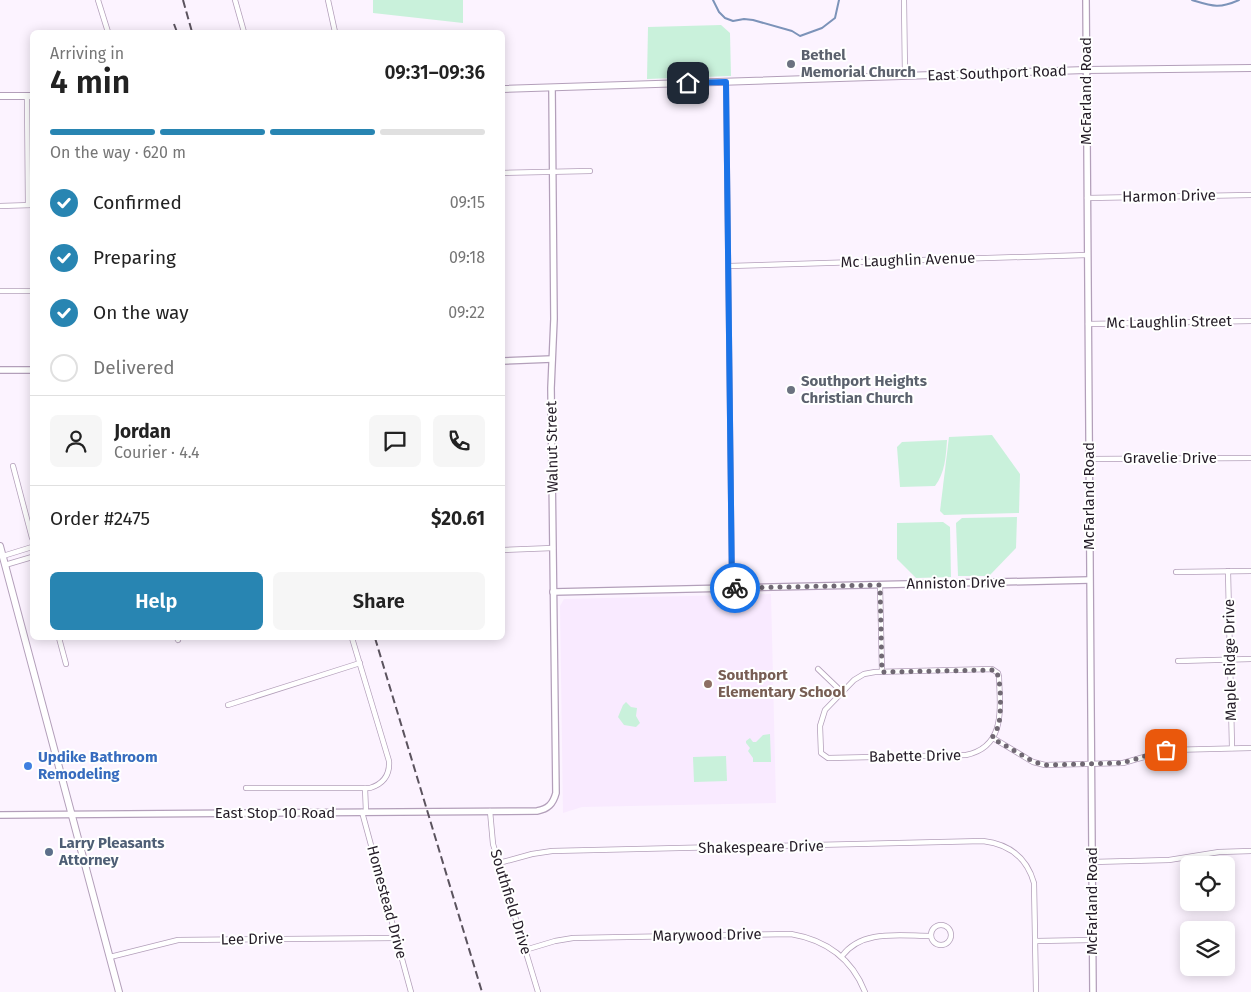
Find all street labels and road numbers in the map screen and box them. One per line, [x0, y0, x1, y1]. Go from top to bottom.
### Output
street label: McFarland Road [1077, 37, 1095, 145]
street label: East Southport Road [927, 62, 1067, 84]
street label: Harmon Drive [1122, 186, 1216, 206]
street label: Mc Laughlin Avenue [840, 249, 976, 271]
street label: Mc Laughlin Street [1106, 312, 1233, 332]
street label: Walnut Street [542, 400, 562, 493]
street label: McFarland Road [1080, 442, 1098, 550]
street label: Gravelie Drive [1123, 449, 1217, 467]
street label: Anniston Drive [906, 573, 1006, 593]
street label: Maple Ridge Drive [1220, 599, 1240, 721]
street label: Babette Drive [869, 746, 961, 766]
street label: East Stop 10 Road [215, 804, 335, 822]
street label: Shakespeare Drive [698, 837, 824, 857]
street label: Homestead Drive [363, 843, 411, 961]
street label: Southfield Drive [486, 847, 536, 957]
street label: McFarland Road [1083, 847, 1101, 955]
street label: Marywood Drive [652, 925, 762, 945]
street label: Lee Drive [221, 929, 283, 949]

